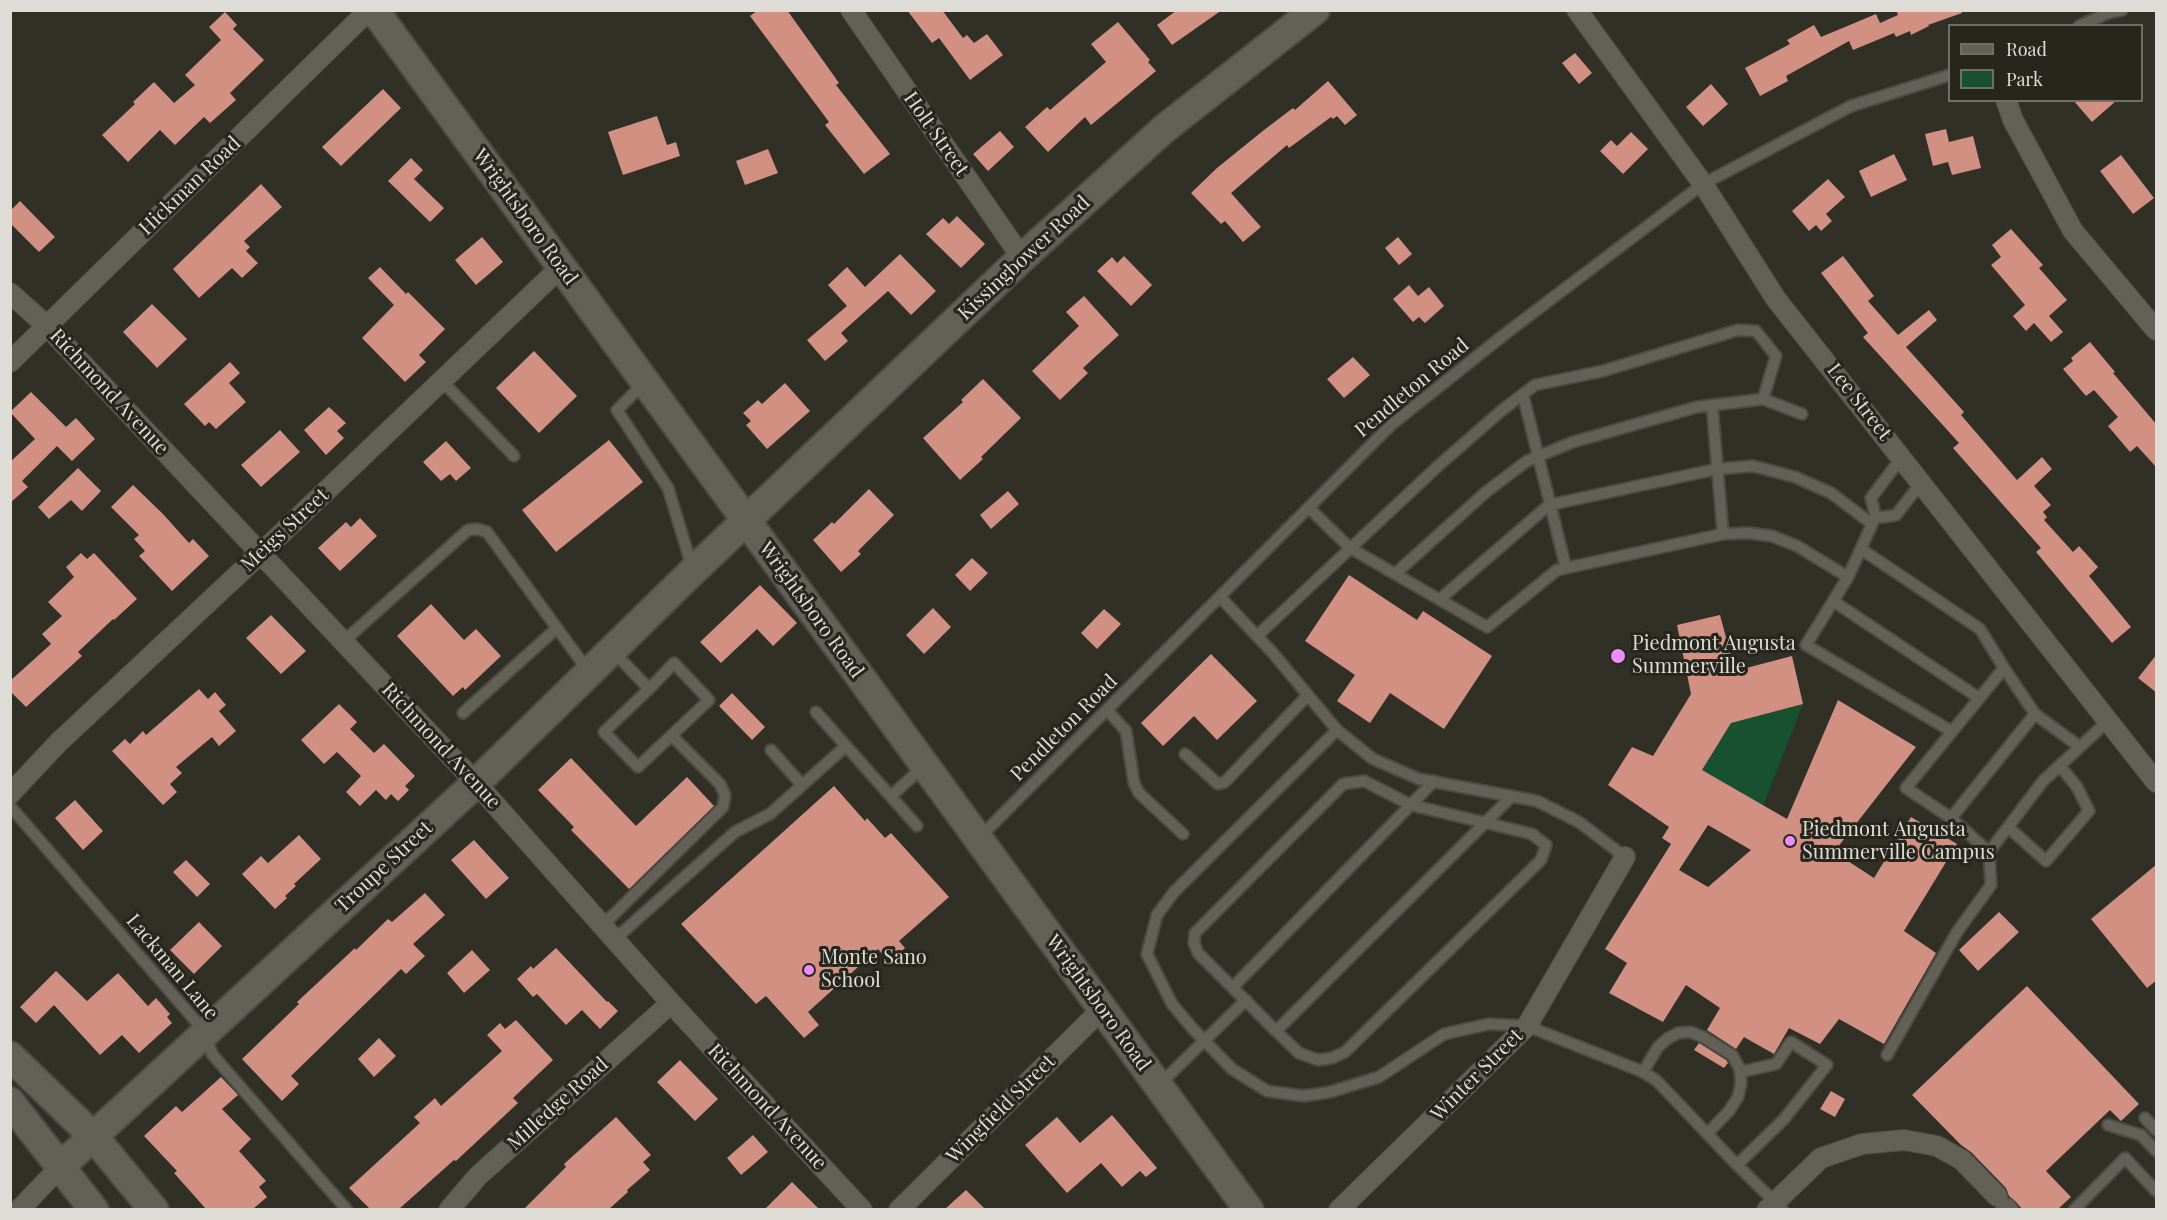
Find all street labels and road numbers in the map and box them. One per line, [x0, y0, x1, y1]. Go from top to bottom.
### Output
street label: Holt Street [898, 87, 974, 181]
street label: Hickman Road [134, 132, 246, 240]
street label: Wrightsboro Road [468, 144, 582, 290]
street label: Kissingbower Road [953, 191, 1095, 325]
street label: Richmond Avenue [44, 324, 174, 460]
street label: Pendleton Road [1350, 333, 1474, 443]
street label: Lee Street [1822, 359, 1896, 445]
street label: Meigs Street [236, 483, 334, 577]
street label: Wrightsboro Road [754, 537, 868, 683]
street label: Pendleton Road [1006, 670, 1122, 786]
street label: Richmond Avenue [376, 678, 506, 814]
street label: Troupe Street [331, 816, 437, 918]
street label: Lackman Lane [121, 909, 223, 1025]
street label: Wrightsboro Road [1041, 930, 1155, 1076]
street label: Winter Street [1426, 1024, 1528, 1126]
street label: Richmond Avenue [702, 1039, 832, 1175]
street label: Wingfield Street [942, 1050, 1060, 1168]
street label: Milledge Road [503, 1053, 613, 1155]

